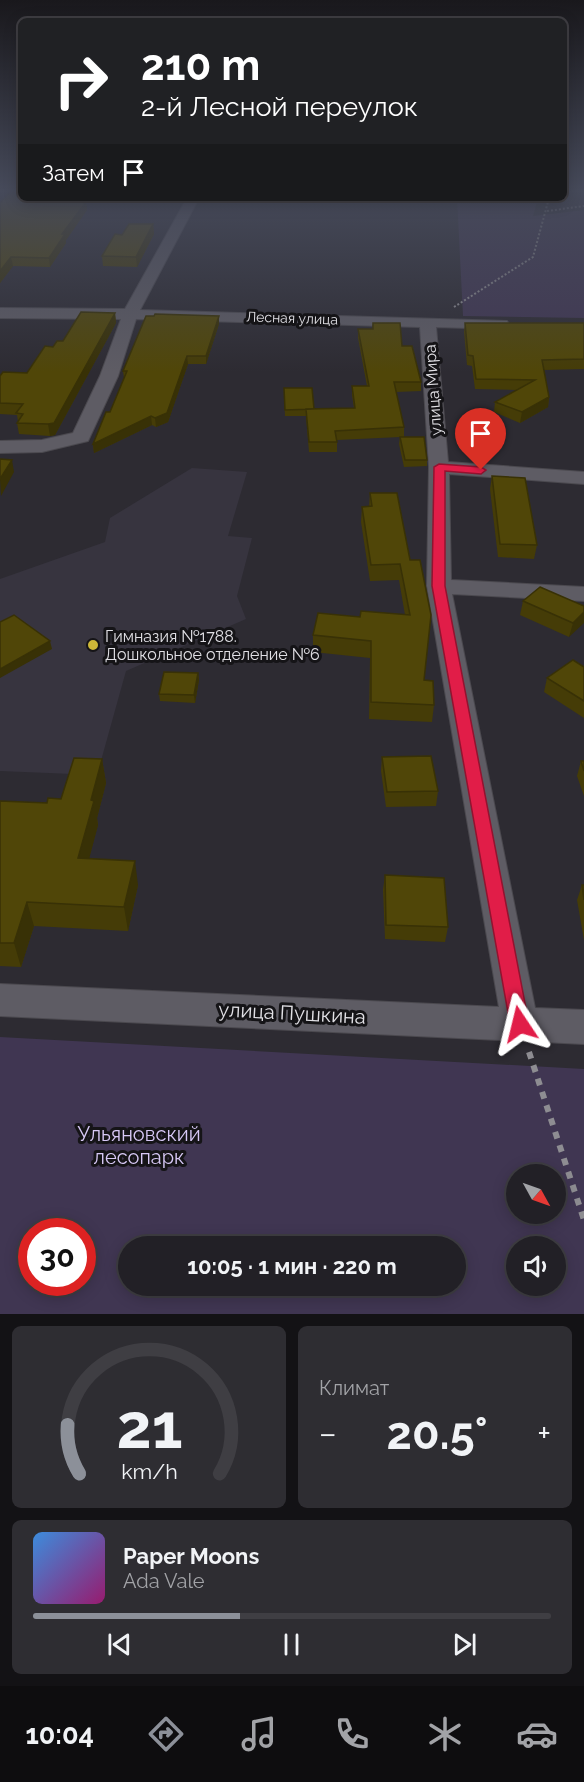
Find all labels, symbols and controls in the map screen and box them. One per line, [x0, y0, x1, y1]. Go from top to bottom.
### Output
text: 210 m [141, 41, 260, 90]
icon: right [42, 42, 120, 120]
text: 2-й Лесной переулок [141, 91, 418, 122]
icon: arrive [117, 156, 150, 189]
text: Затем [42, 160, 105, 186]
street label: Лесная улица [246, 308, 338, 328]
street label: улица Мира [420, 344, 446, 436]
pin [455, 408, 506, 470]
icon: arrive [464, 417, 497, 450]
place label: Гимназия №1788. Дошкольное отделение №6 [105, 627, 320, 664]
marker: Гимназия №1788. Дошкольное отделение №6 [86, 638, 100, 652]
position arrow [488, 992, 552, 1056]
street label: улица Пушкина [218, 997, 366, 1029]
park label: Ульяновский лесопарк [77, 1122, 201, 1169]
north arrow [506, 1164, 566, 1224]
map controls [506, 1164, 566, 1296]
speed limit sign: 30 [18, 1218, 96, 1296]
button: sound [506, 1236, 566, 1296]
text: 10:05 · 1 мин · 220 m [187, 1253, 397, 1279]
text: Климат [319, 1376, 389, 1400]
text: 21 [116, 1389, 182, 1463]
text: 20.5° [387, 1407, 487, 1460]
text: − [319, 1414, 337, 1453]
text: + [537, 1414, 551, 1453]
text: km/h [121, 1459, 177, 1484]
text: Paper Moons [123, 1543, 259, 1569]
text: Ada Vale [123, 1569, 205, 1593]
icon: previous [103, 1628, 136, 1661]
icon: pause [275, 1628, 308, 1661]
icon: next [448, 1628, 481, 1661]
icon: directions [145, 1713, 187, 1755]
icon: music [238, 1713, 280, 1755]
icon: phone [331, 1713, 373, 1755]
icon: climate [424, 1713, 466, 1755]
icon: car [516, 1713, 558, 1755]
text: 10:04 [25, 1719, 94, 1750]

